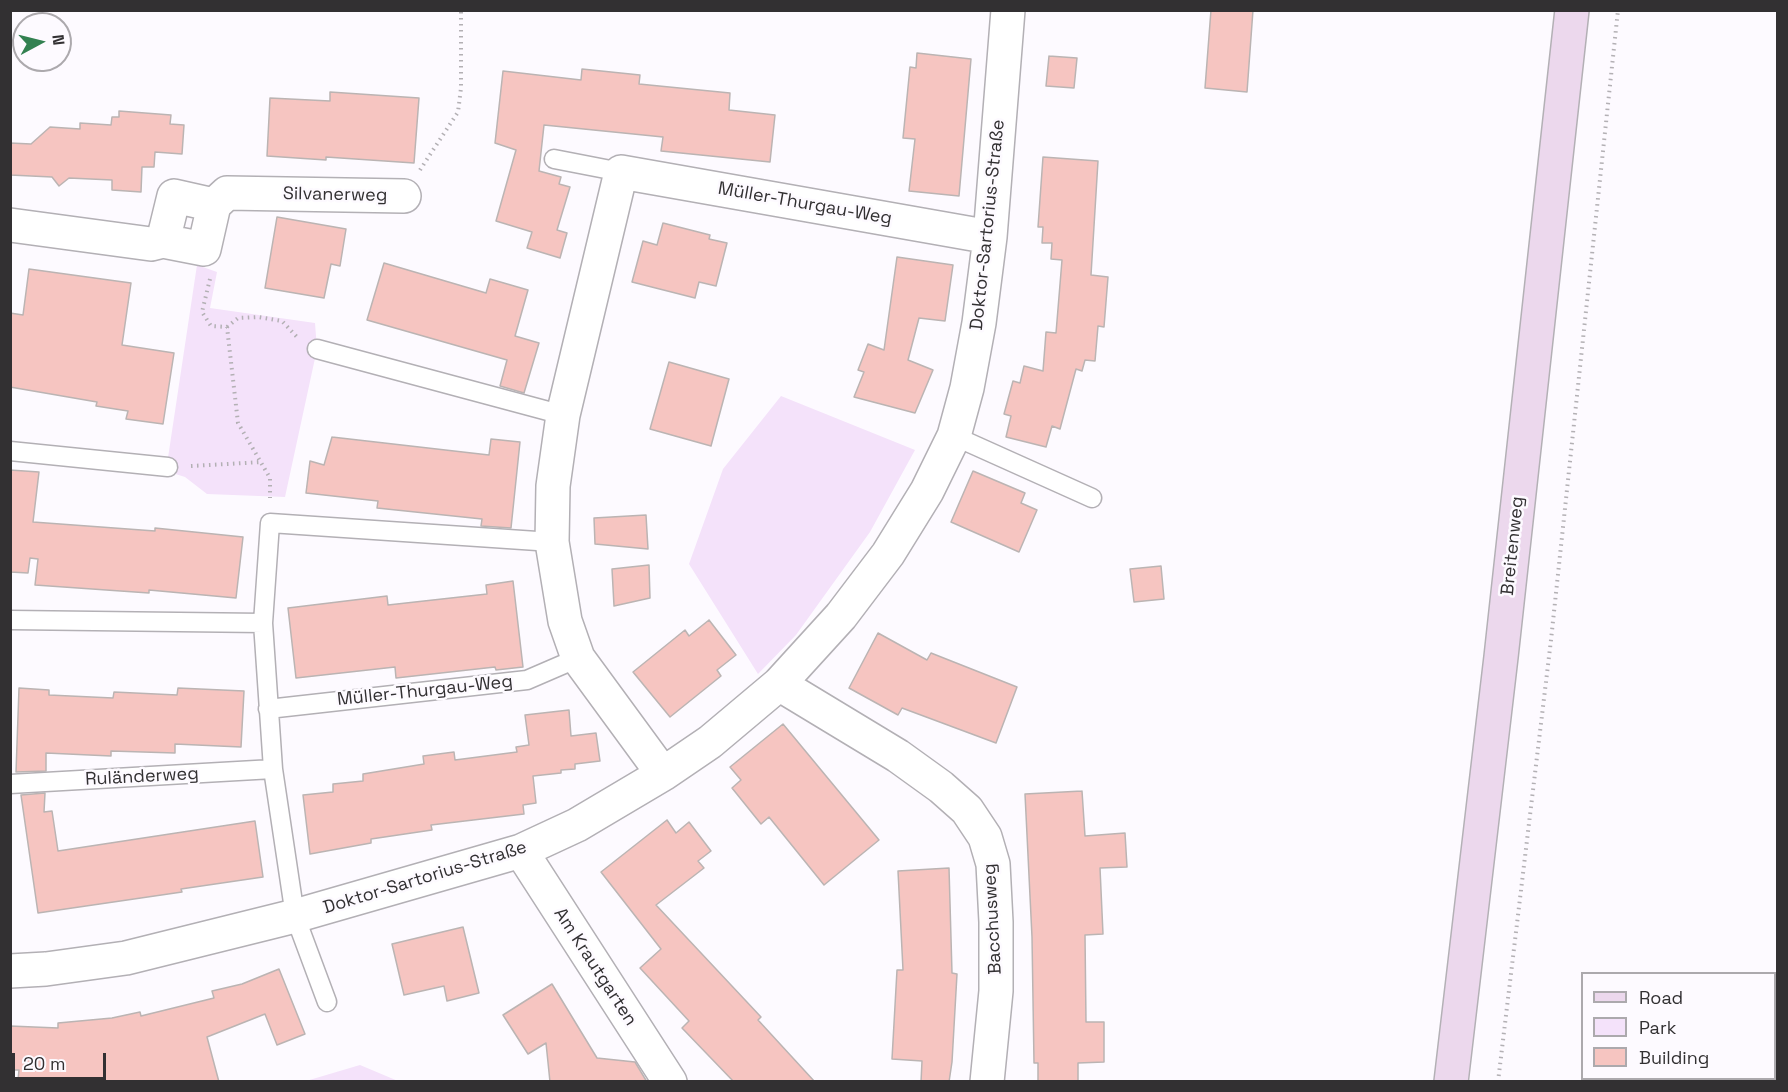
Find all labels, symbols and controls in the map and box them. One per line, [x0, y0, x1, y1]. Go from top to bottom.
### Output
north arrow [12, 12, 72, 72]
text: N [47, 33, 69, 47]
street label: Doktor-Sartorius-Straße [966, 119, 1010, 331]
street label: Müller-Thurgau-Weg [716, 178, 894, 230]
street label: Silvanerweg [283, 183, 387, 207]
street label: Breitenweg [1497, 495, 1529, 597]
street label: Müller-Thurgau-Weg [336, 671, 514, 711]
street label: Ruländerweg [85, 763, 199, 791]
street label: Doktor-Sartorius-Straße [321, 837, 529, 919]
street label: Bacchusweg [979, 863, 1007, 975]
street label: Am Krautgarten [549, 904, 641, 1030]
legend [1581, 972, 1776, 1080]
text: Road [1639, 986, 1683, 1009]
text: Park [1639, 1016, 1676, 1039]
scale bar [15, 1041, 110, 1079]
text: Building [1639, 1046, 1709, 1069]
text: 20 m [23, 1052, 66, 1075]

